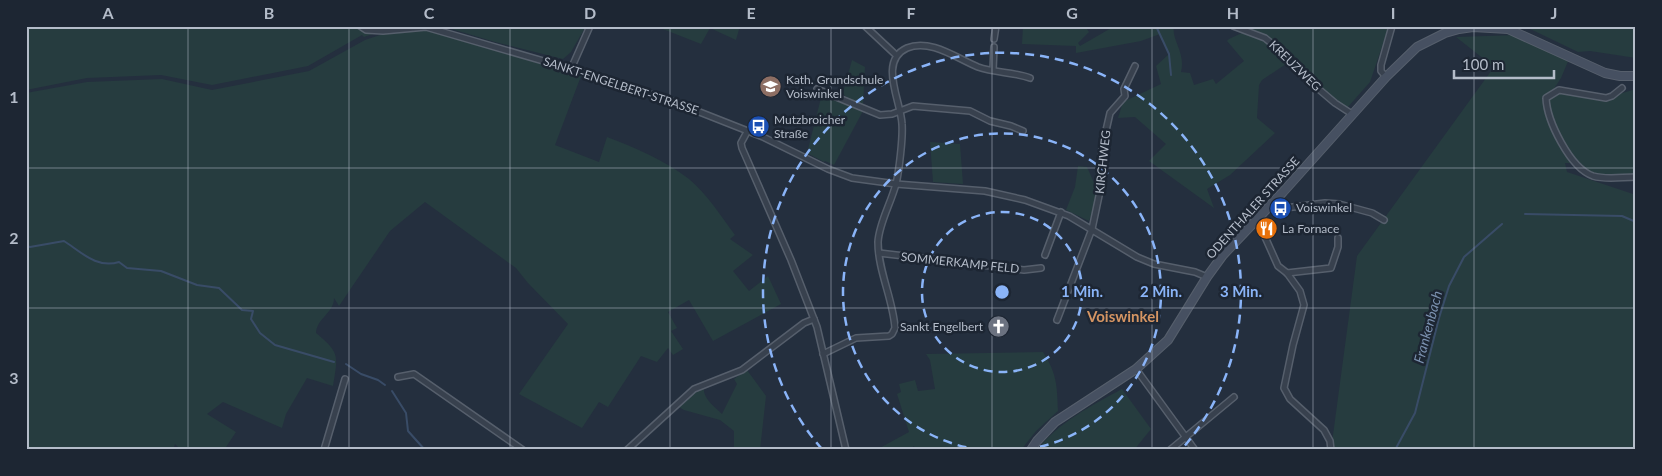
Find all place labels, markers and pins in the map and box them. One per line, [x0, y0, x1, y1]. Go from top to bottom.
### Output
place label: Kath. Grundschule Voiswinkel [786, 72, 883, 101]
school or university icon: Kath. Grundschule Voiswinkel [758, 75, 782, 99]
place label: Mutzbroicher Straße [774, 112, 846, 141]
bus stop icon: Mutzbroicher Straße [746, 115, 770, 139]
bus stop icon: Voiswinkel [1268, 196, 1292, 220]
place label: Voiswinkel [1296, 200, 1352, 215]
restaurant icon: La Fornace [1254, 217, 1278, 241]
place label: La Fornace [1282, 221, 1339, 236]
centre of rings [993, 283, 1011, 301]
church icon: Sankt Engelbert [987, 315, 1011, 339]
place label: Sankt Engelbert [900, 319, 984, 334]

